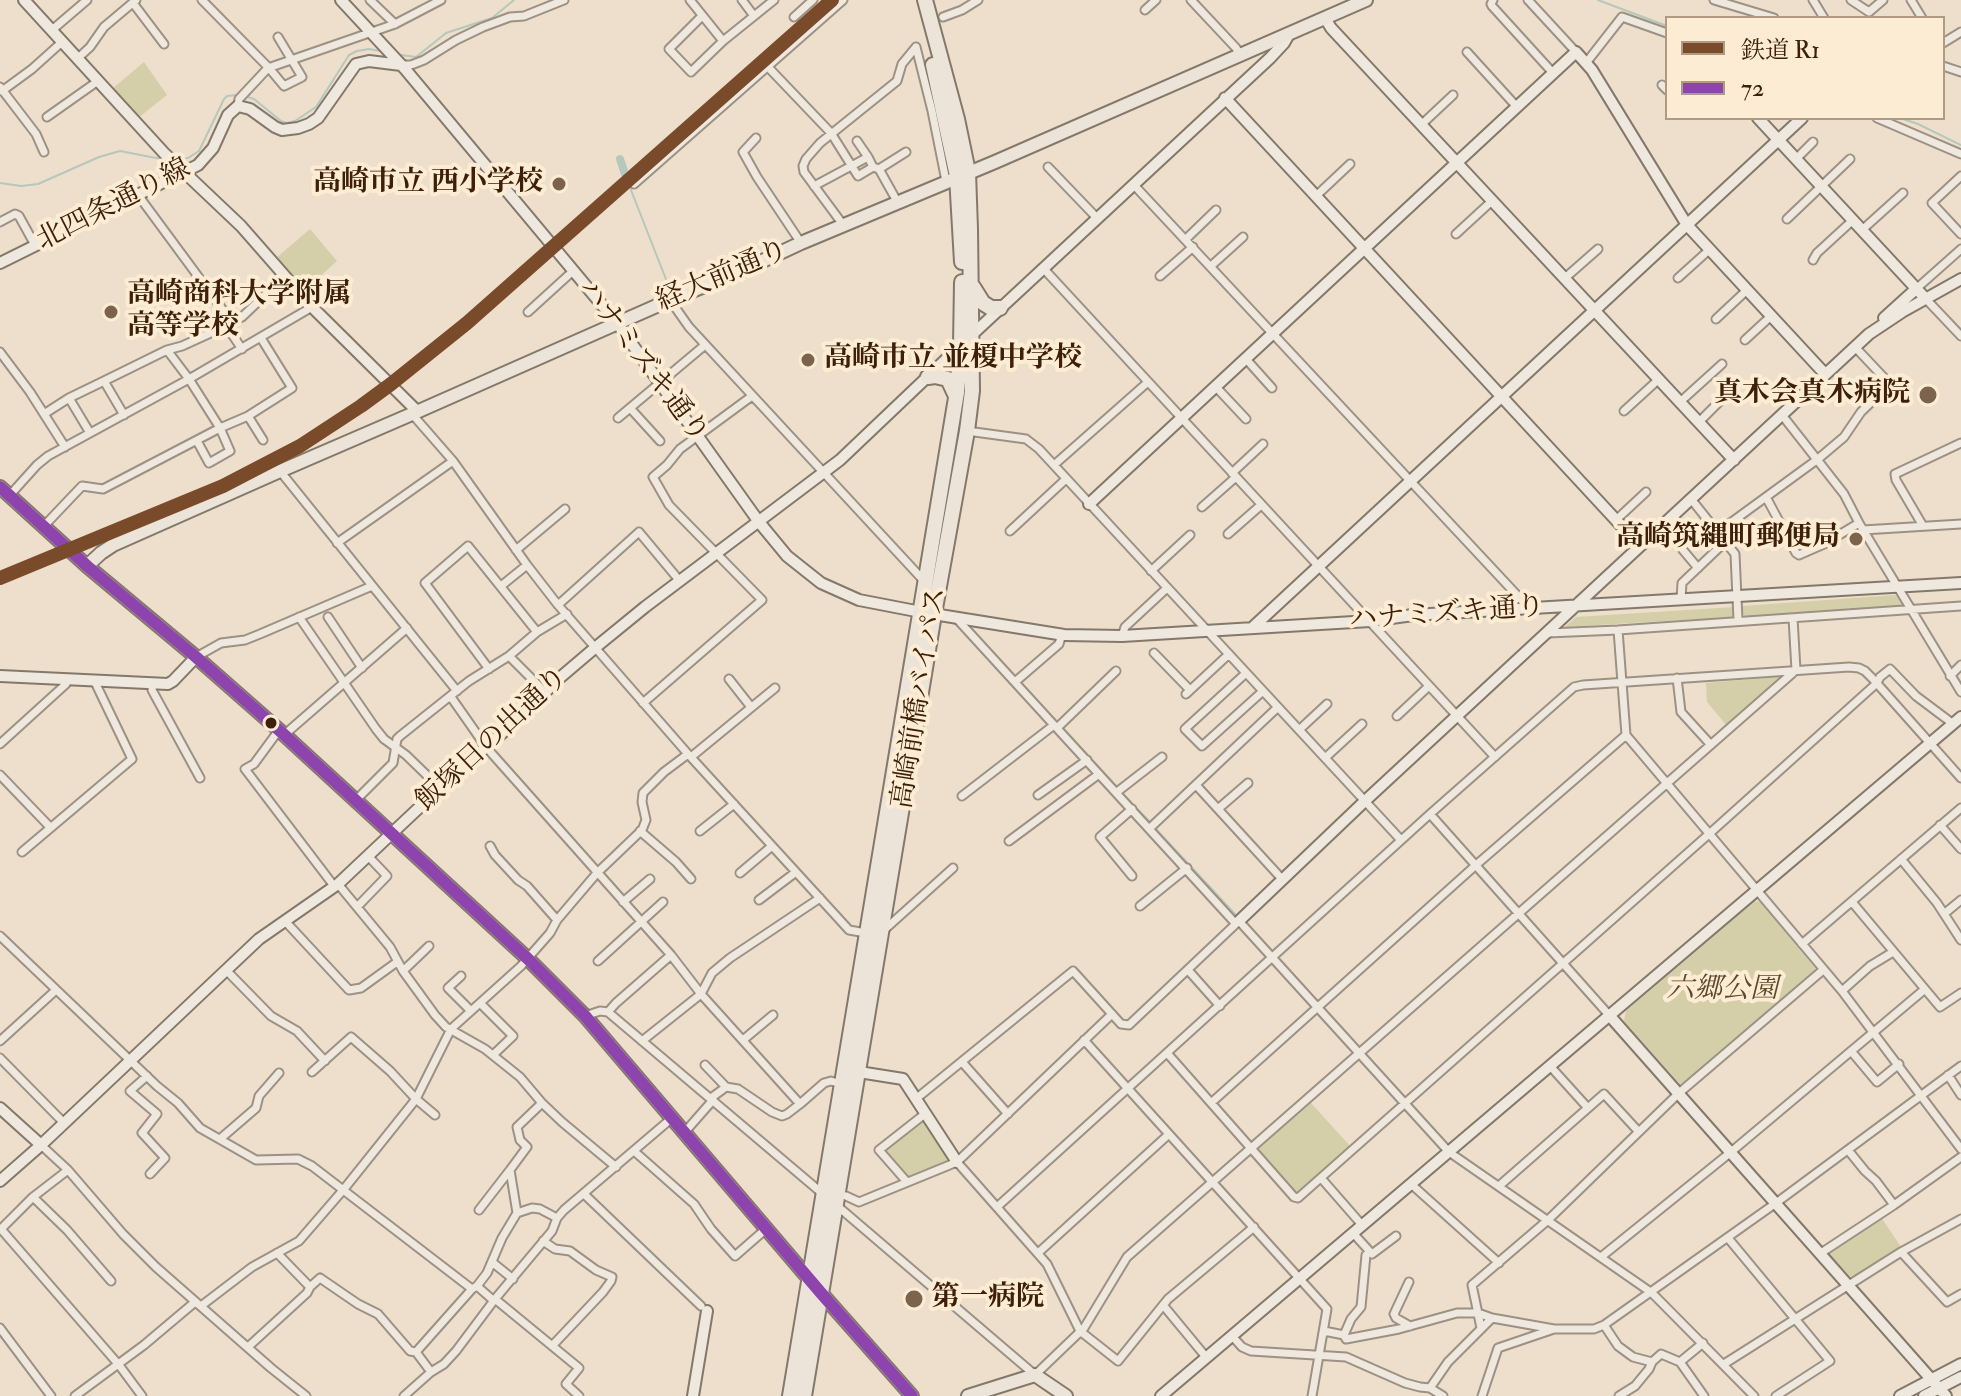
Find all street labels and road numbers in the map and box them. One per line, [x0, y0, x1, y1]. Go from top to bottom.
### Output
street label: 北四条通り線 [32, 153, 196, 259]
street label: 経大前通り [652, 234, 794, 320]
street label: ハナミズキ通り [570, 274, 714, 450]
street label: 高崎前橋バイパス [887, 585, 955, 811]
street label: ハナミズキ通り [1348, 591, 1546, 639]
street label: 飯塚日の出通り [410, 661, 576, 819]

